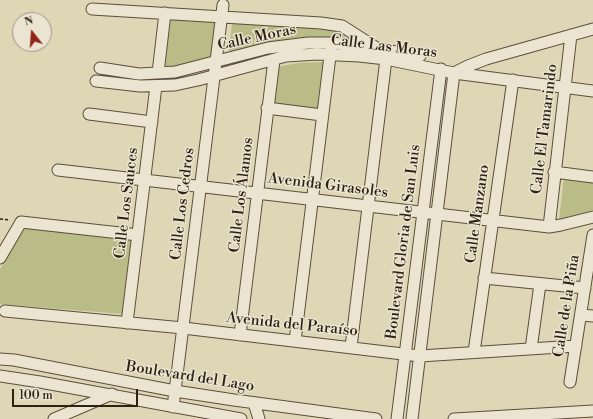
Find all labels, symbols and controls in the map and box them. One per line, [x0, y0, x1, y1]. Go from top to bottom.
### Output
north arrow [12, 12, 52, 52]
text: N [23, 14, 35, 29]
street label: Calle Moras [216, 21, 298, 55]
street label: Calle Las Moras [330, 32, 438, 62]
street label: Calle El Tamarindo [528, 63, 562, 195]
street label: Calle Los Álamos [226, 136, 258, 254]
street label: Boulevard Gloria de San Luis [383, 144, 425, 340]
street label: Calle Los Sauces [111, 146, 143, 260]
street label: Calle Los Cedros [167, 147, 199, 261]
street label: Calle Manzano [462, 164, 494, 264]
street label: Avenida Girasoles [267, 170, 389, 202]
street label: Calle de la Piña [550, 253, 584, 359]
street label: Avenida del Paraíso [225, 309, 359, 341]
street label: Boulevard del Lago [124, 358, 256, 396]
scale bar [14, 381, 140, 407]
text: 100 m [19, 388, 53, 403]

